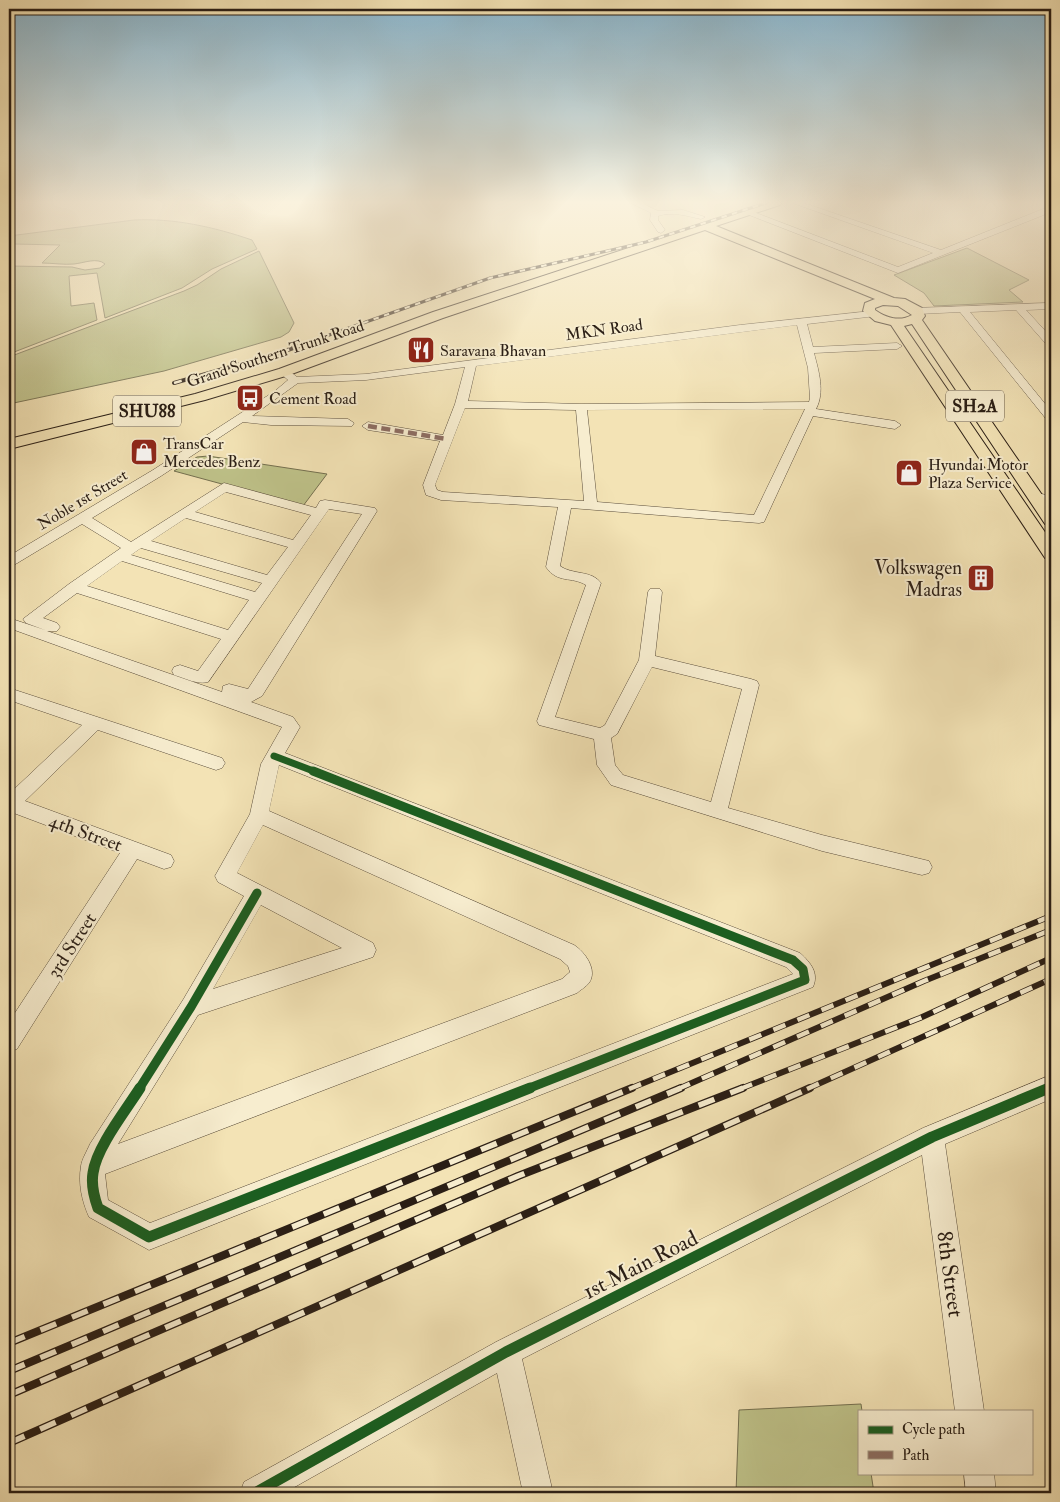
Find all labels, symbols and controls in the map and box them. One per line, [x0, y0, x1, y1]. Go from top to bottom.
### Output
street label: MKN Road [564, 315, 644, 345]
street label: Grand Southern Trunk Road [184, 316, 367, 392]
restaurant icon: Saravana Bhavan [406, 335, 436, 365]
place label: Saravana Bhavan [440, 341, 546, 361]
bus stop icon: Cement Road [235, 383, 265, 413]
place label: Cement Road [269, 389, 357, 409]
road number: SH2A [946, 391, 1004, 422]
road number: SHU88 [113, 396, 181, 426]
place label: TransCar Mercedes Benz [163, 434, 261, 472]
shop icon: TransCar Mercedes Benz [129, 437, 159, 467]
place label: Hyundai Motor Plaza Service [928, 455, 1028, 493]
shop icon: Hyundai Motor Plaza Service [894, 458, 924, 488]
street label: Noble 1st Street [34, 465, 131, 535]
place label: Volkswagen Madras [874, 556, 962, 602]
building icon: Volkswagen Madras [966, 563, 996, 593]
street label: 4th Street [46, 809, 126, 857]
street label: 3rd Street [42, 908, 102, 983]
street label: 1st Main Road [578, 1224, 703, 1306]
street label: 8th Street [930, 1229, 970, 1319]
legend [858, 1410, 1032, 1474]
text: Cycle path [902, 1420, 965, 1440]
text: Path [902, 1446, 929, 1465]

